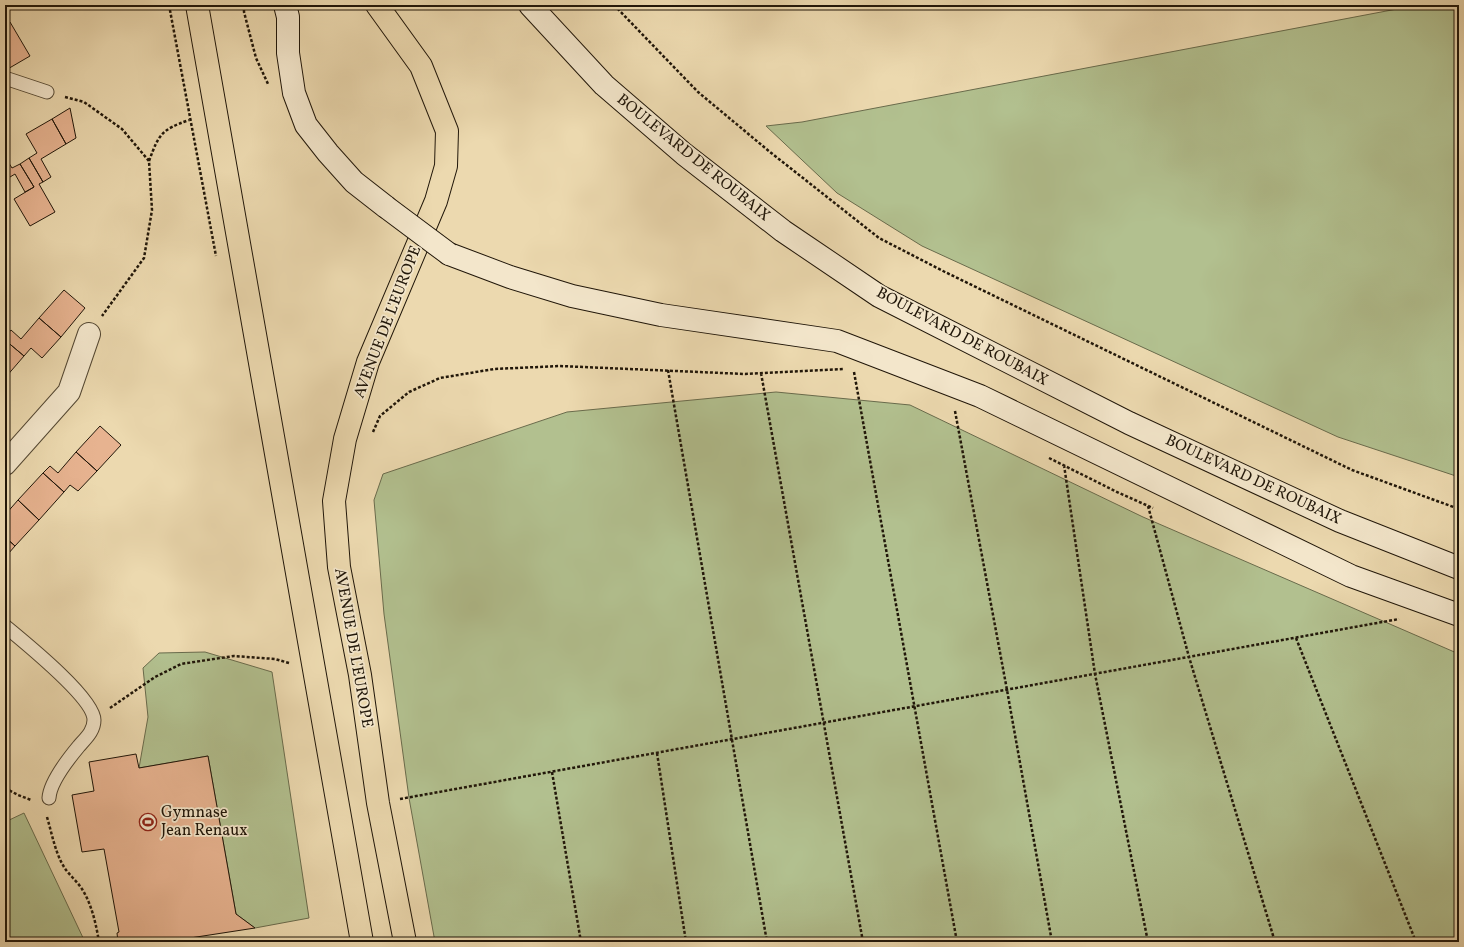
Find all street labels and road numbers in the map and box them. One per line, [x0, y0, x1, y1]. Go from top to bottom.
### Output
street label: BOULEVARD DE ROUBAIX [612, 89, 775, 227]
street label: AVENUE DE L'EUROPE [349, 243, 427, 401]
street label: BOULEVARD DE ROUBAIX [872, 282, 1052, 392]
street label: BOULEVARD DE ROUBAIX [1162, 430, 1345, 531]
street label: AVENUE DE L'EUROPE [328, 566, 378, 730]

